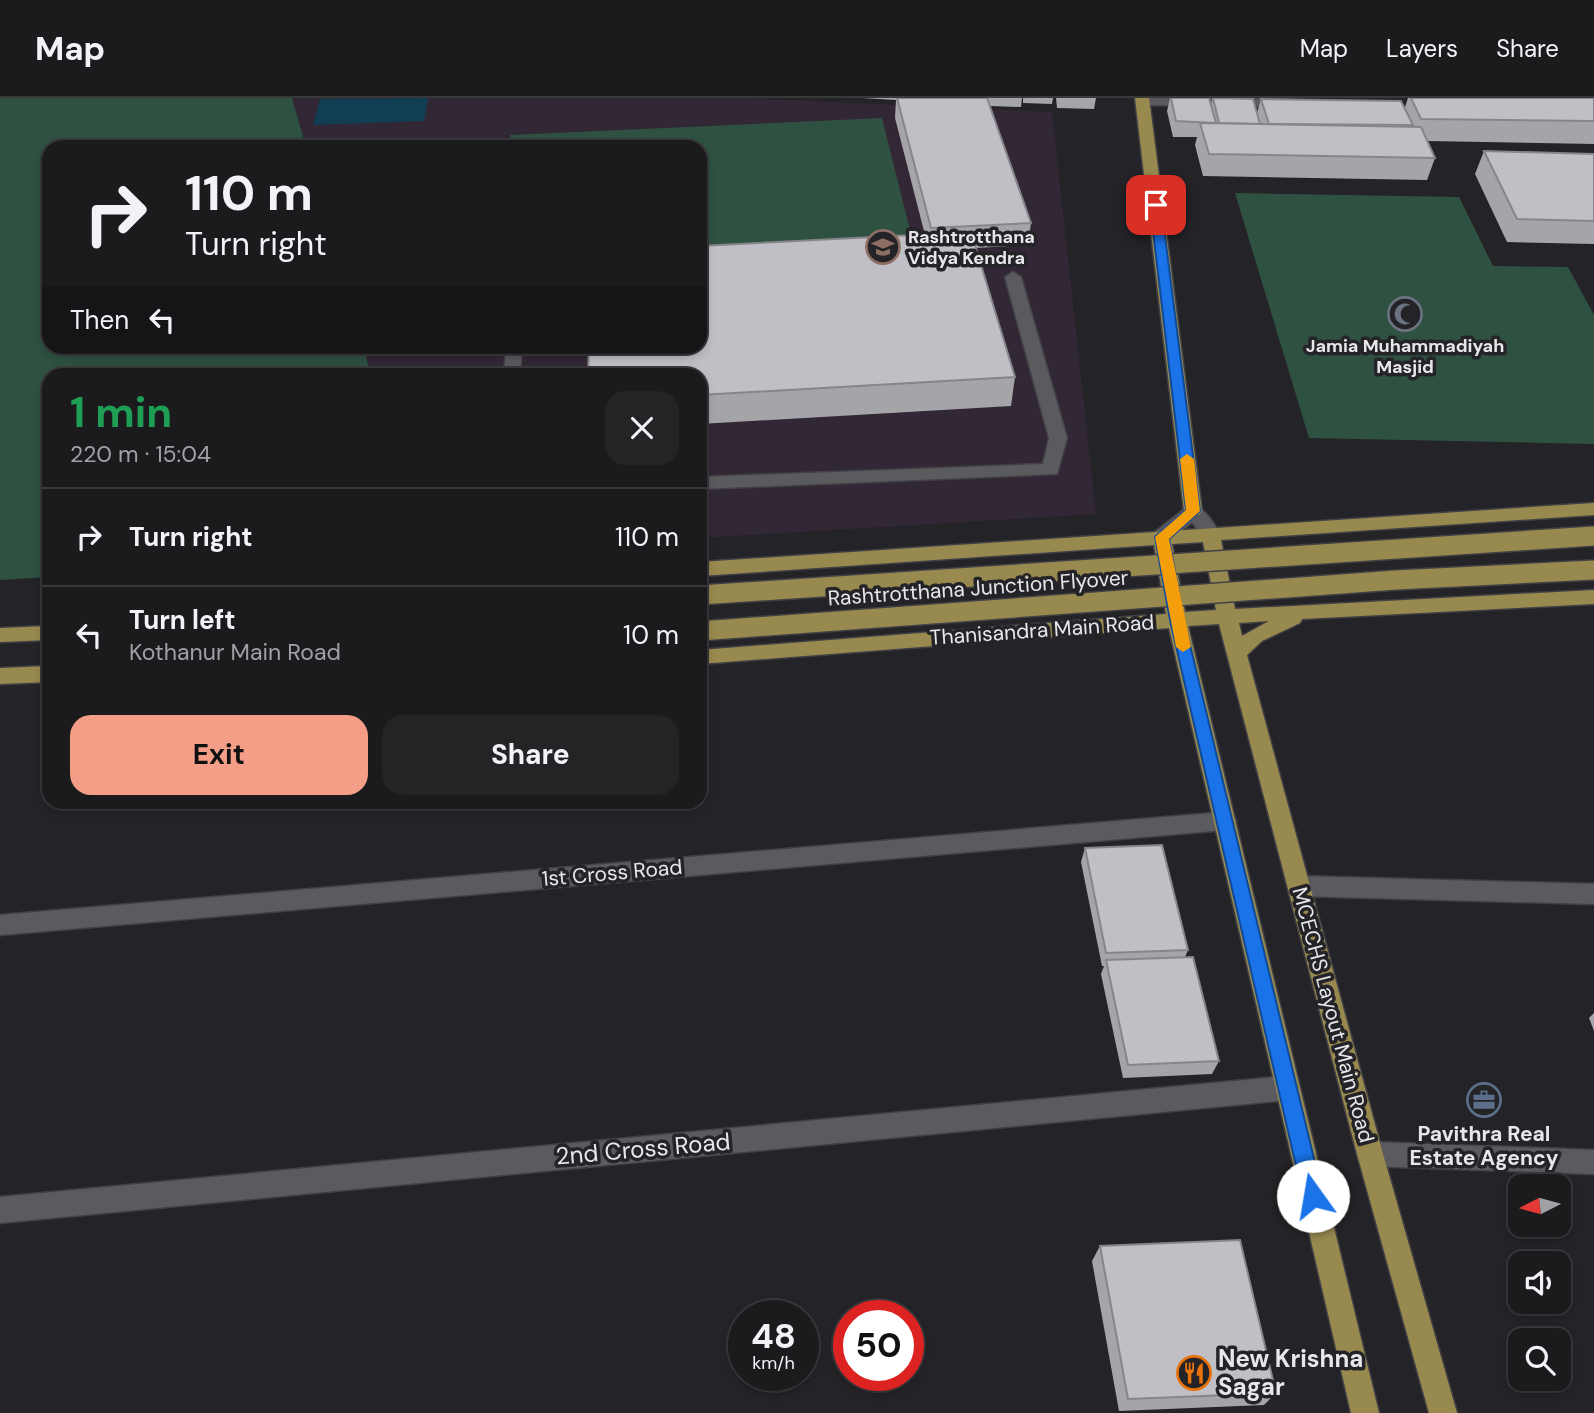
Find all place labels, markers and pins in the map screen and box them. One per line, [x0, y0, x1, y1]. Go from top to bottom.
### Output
pin [1126, 175, 1186, 235]
place label: Rashtrotthana Vidya Kendra [908, 225, 1035, 270]
school or university icon: Rashtrotthana Vidya Kendra [864, 228, 902, 266]
mosque icon: Jamia Muhammadiyah Masjid [1386, 295, 1424, 333]
place label: Jamia Muhammadiyah Masjid [1306, 334, 1504, 379]
office icon: Pavithra Real Estate Agency [1465, 1081, 1503, 1119]
place label: Pavithra Real Estate Agency [1410, 1120, 1559, 1172]
place label: New Krishna Sagar [1218, 1343, 1363, 1402]
restaurant icon: New Krishna Sagar [1175, 1354, 1213, 1392]

